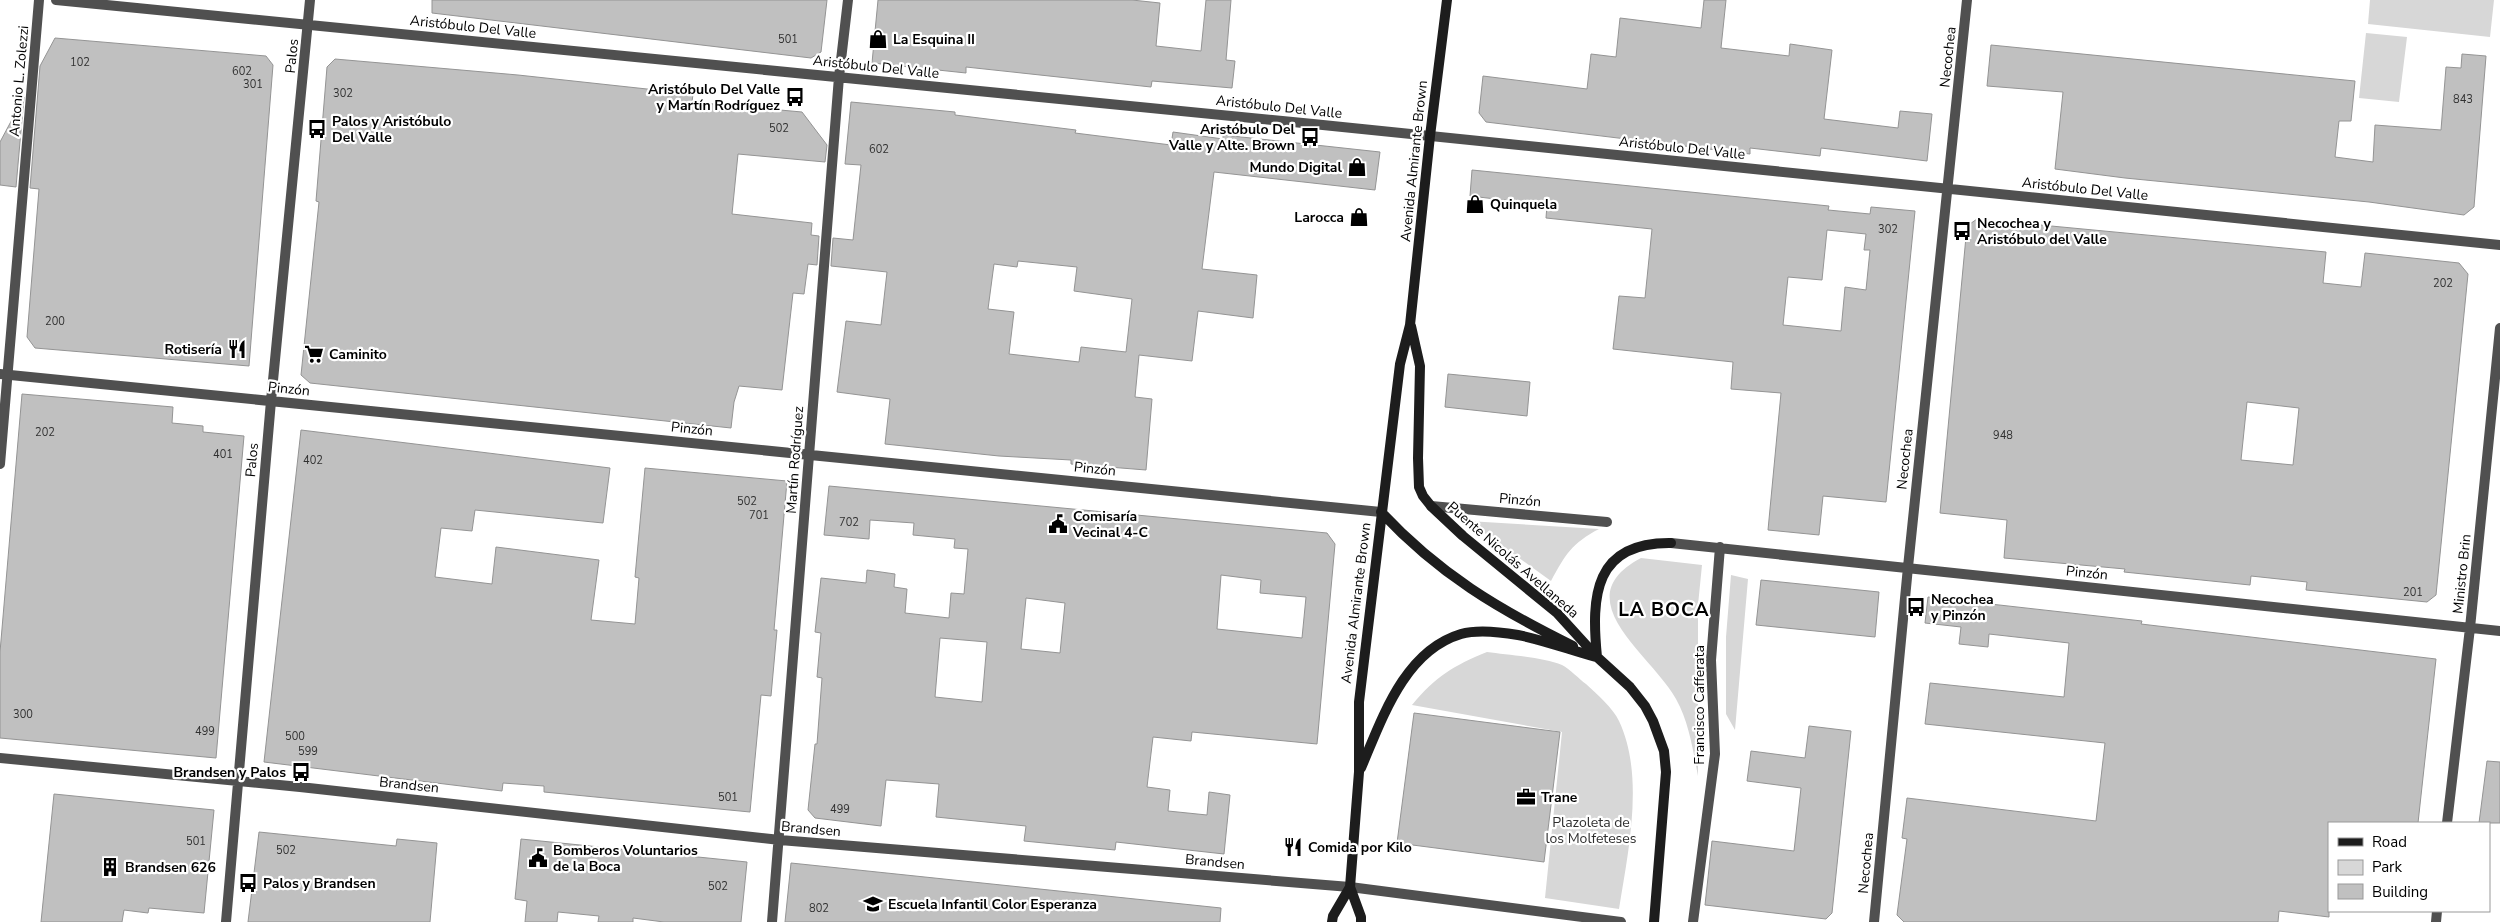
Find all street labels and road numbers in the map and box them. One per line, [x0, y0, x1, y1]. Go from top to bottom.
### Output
street label: Aristóbulo Del Valle [409, 11, 537, 43]
street label: Antonio L. Zolezzi [5, 25, 33, 137]
street label: Necochea [1935, 26, 1961, 88]
street label: Palos [281, 38, 303, 74]
street label: Aristóbulo Del Valle [812, 51, 940, 83]
street label: Avenida Almirante Brown [1396, 79, 1432, 243]
street label: Aristóbulo Del Valle [1215, 91, 1343, 123]
street label: Aristóbulo Del Valle [1618, 132, 1746, 164]
street label: Aristóbulo Del Valle [2021, 173, 2149, 205]
street label: Pinzón [267, 377, 311, 401]
street label: Martín Rodríguez [782, 405, 808, 514]
street label: Pinzón [670, 417, 714, 441]
street label: Necochea [1892, 428, 1918, 490]
street label: Palos [241, 442, 263, 478]
street label: Pinzón [1073, 457, 1117, 481]
street label: Pinzón [1498, 489, 1542, 511]
street label: Puente Nicolás Avellaneda [1443, 498, 1583, 622]
street label: Avenida Almirante Brown [1337, 521, 1375, 685]
street label: Ministro Brin [2448, 533, 2476, 615]
street label: Pinzón [2065, 561, 2109, 585]
street label: Francisco Cafferata [1690, 645, 1709, 765]
street label: Brandsen [378, 772, 440, 798]
street label: Brandsen [780, 817, 842, 841]
street label: Necochea [1854, 832, 1878, 894]
street label: Brandsen [1184, 850, 1246, 874]

